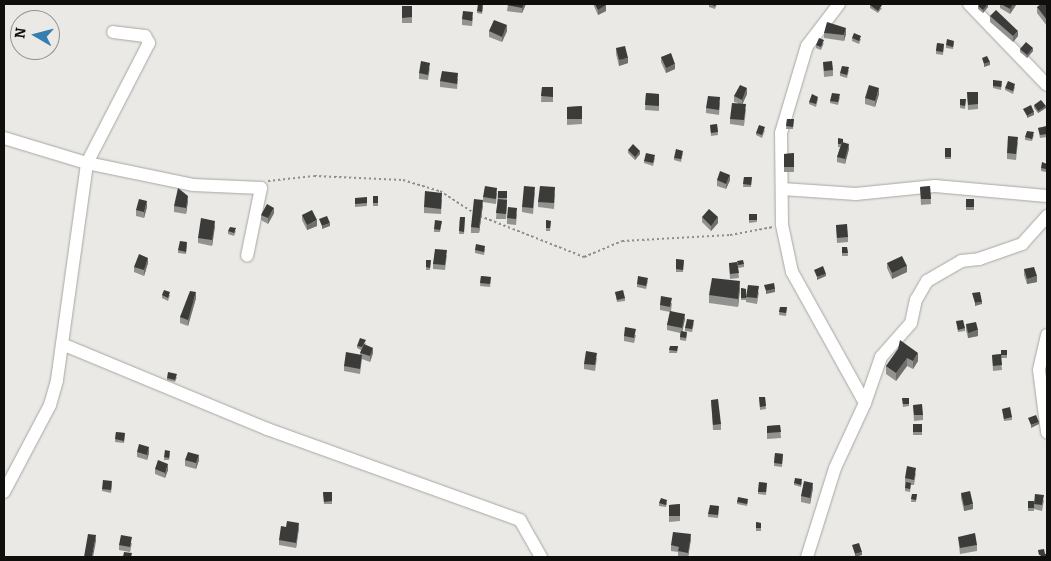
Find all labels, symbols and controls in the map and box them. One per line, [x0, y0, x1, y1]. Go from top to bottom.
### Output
north arrow [10, 10, 60, 60]
text: N [11, 26, 30, 40]

